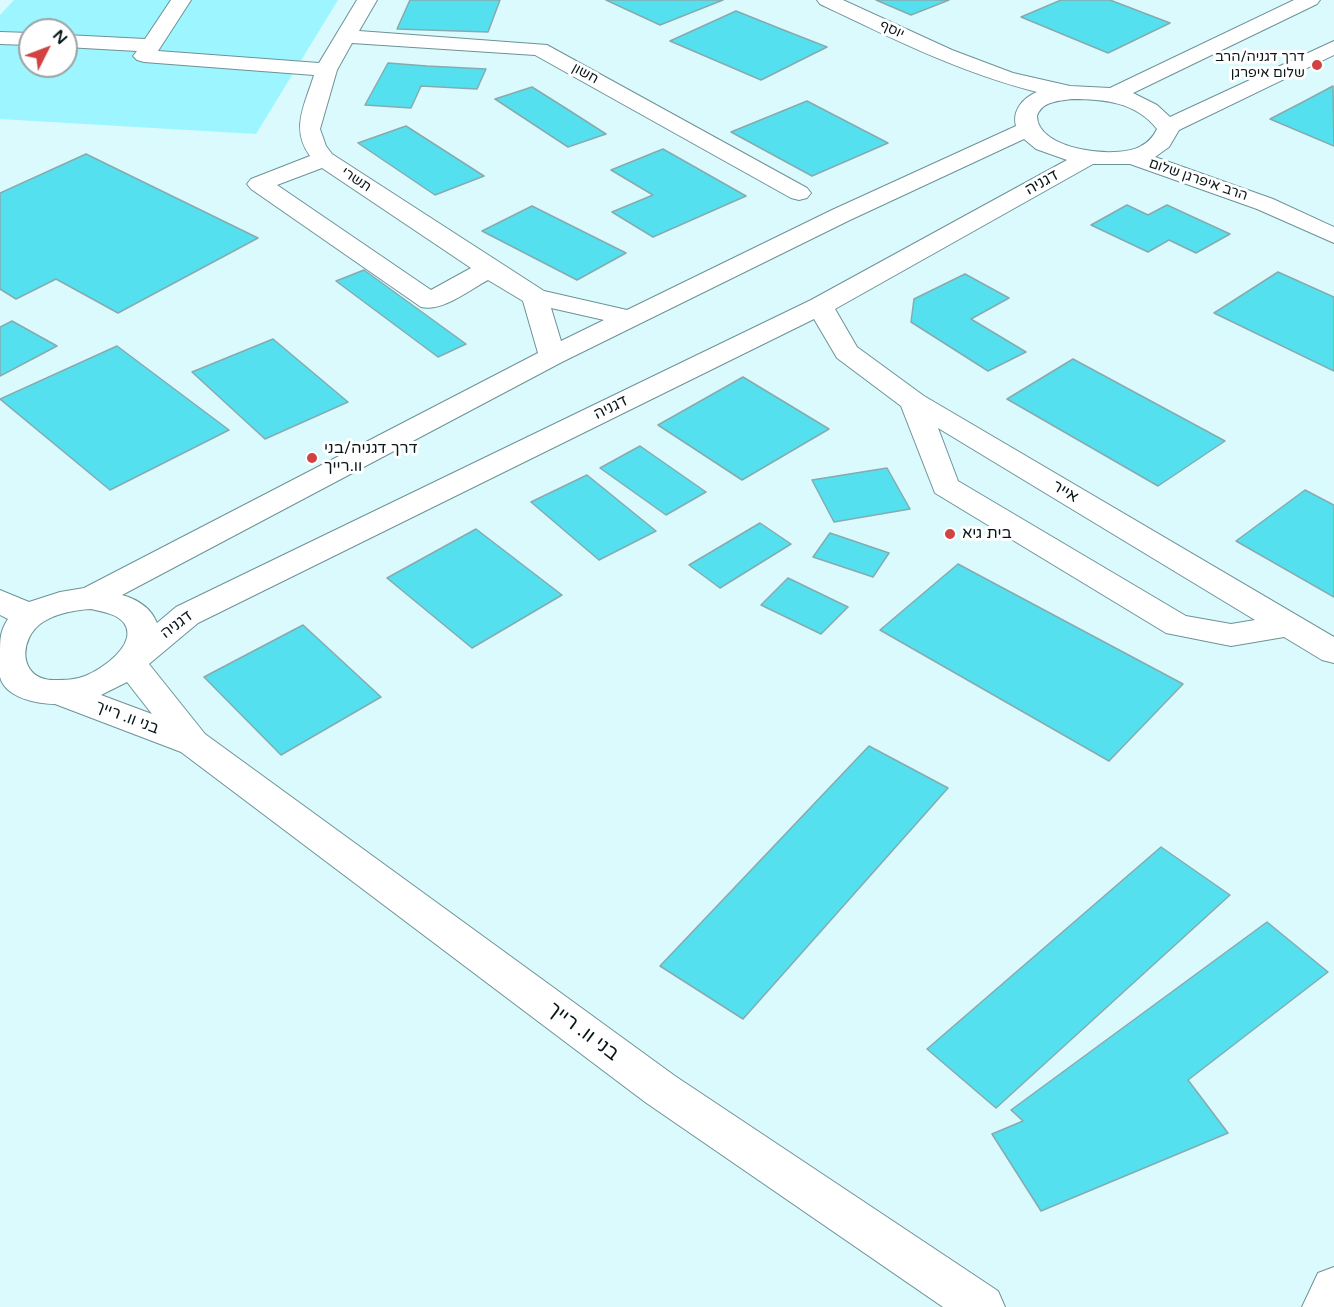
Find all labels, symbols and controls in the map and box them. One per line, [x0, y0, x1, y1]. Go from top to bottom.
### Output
street label: יוסף [877, 17, 907, 43]
north arrow [18, 18, 78, 78]
text: N [48, 26, 72, 49]
place label: דרך דגניה/הרב שלום איפרגן [1215, 49, 1305, 82]
marker: דרך דגניה/הרב שלום איפרגן [1310, 58, 1324, 72]
street label: חשון [569, 60, 601, 88]
street label: הרב איפרגן שלום [1146, 155, 1250, 205]
street label: תשרי [338, 164, 374, 196]
street label: דגניה [1022, 166, 1062, 200]
street label: דגניה [591, 392, 631, 424]
place label: דרך דגניה/בני וו.רייך [324, 439, 418, 477]
marker: דרך דגניה/בני וו.רייך [305, 451, 319, 465]
street label: אייר [1048, 477, 1082, 507]
place label: בית גיא [962, 524, 1012, 544]
marker: בית גיא [943, 527, 957, 541]
street label: דגניה [157, 607, 197, 643]
street label: בני וו. רייך [92, 697, 162, 739]
street label: בני וו. רייך [543, 997, 623, 1067]

